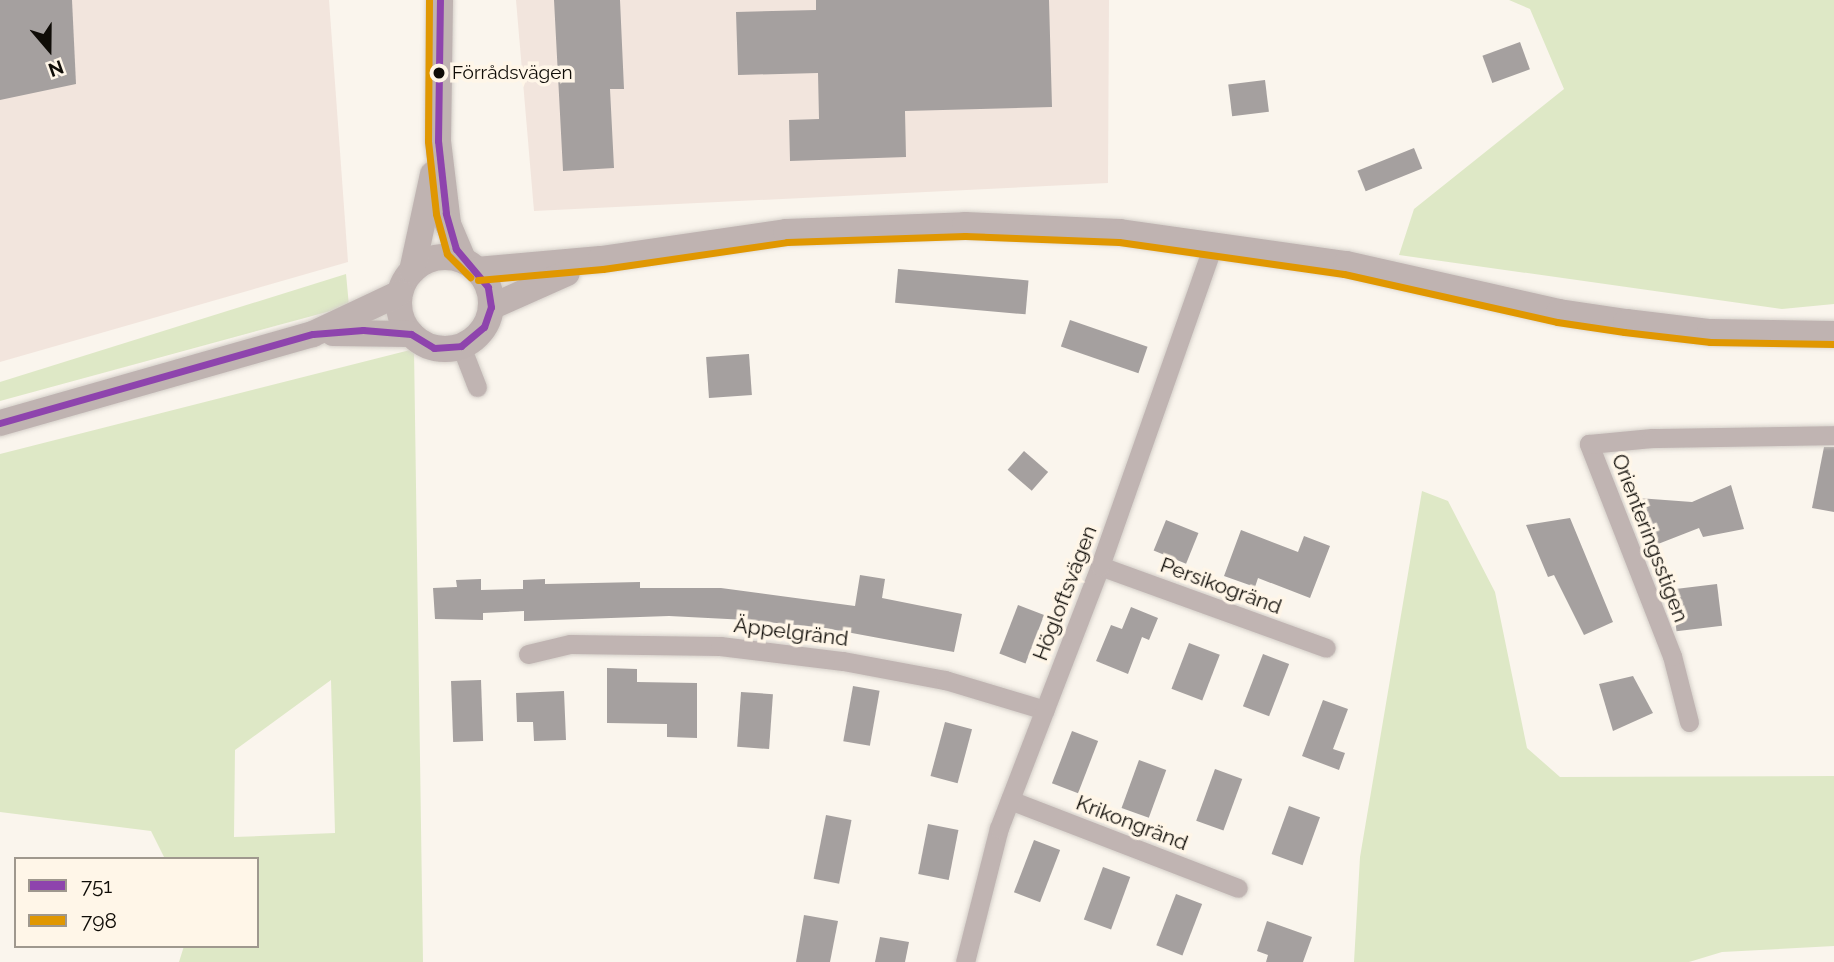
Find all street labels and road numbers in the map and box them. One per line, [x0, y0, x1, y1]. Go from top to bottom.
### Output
street label: Orienteringsstigen [1606, 450, 1694, 626]
street label: Högloftsvägen [1028, 522, 1102, 664]
street label: Persikogränd [1157, 552, 1285, 620]
street label: Äppelgränd [732, 612, 850, 652]
street label: Krikongränd [1072, 790, 1192, 856]

